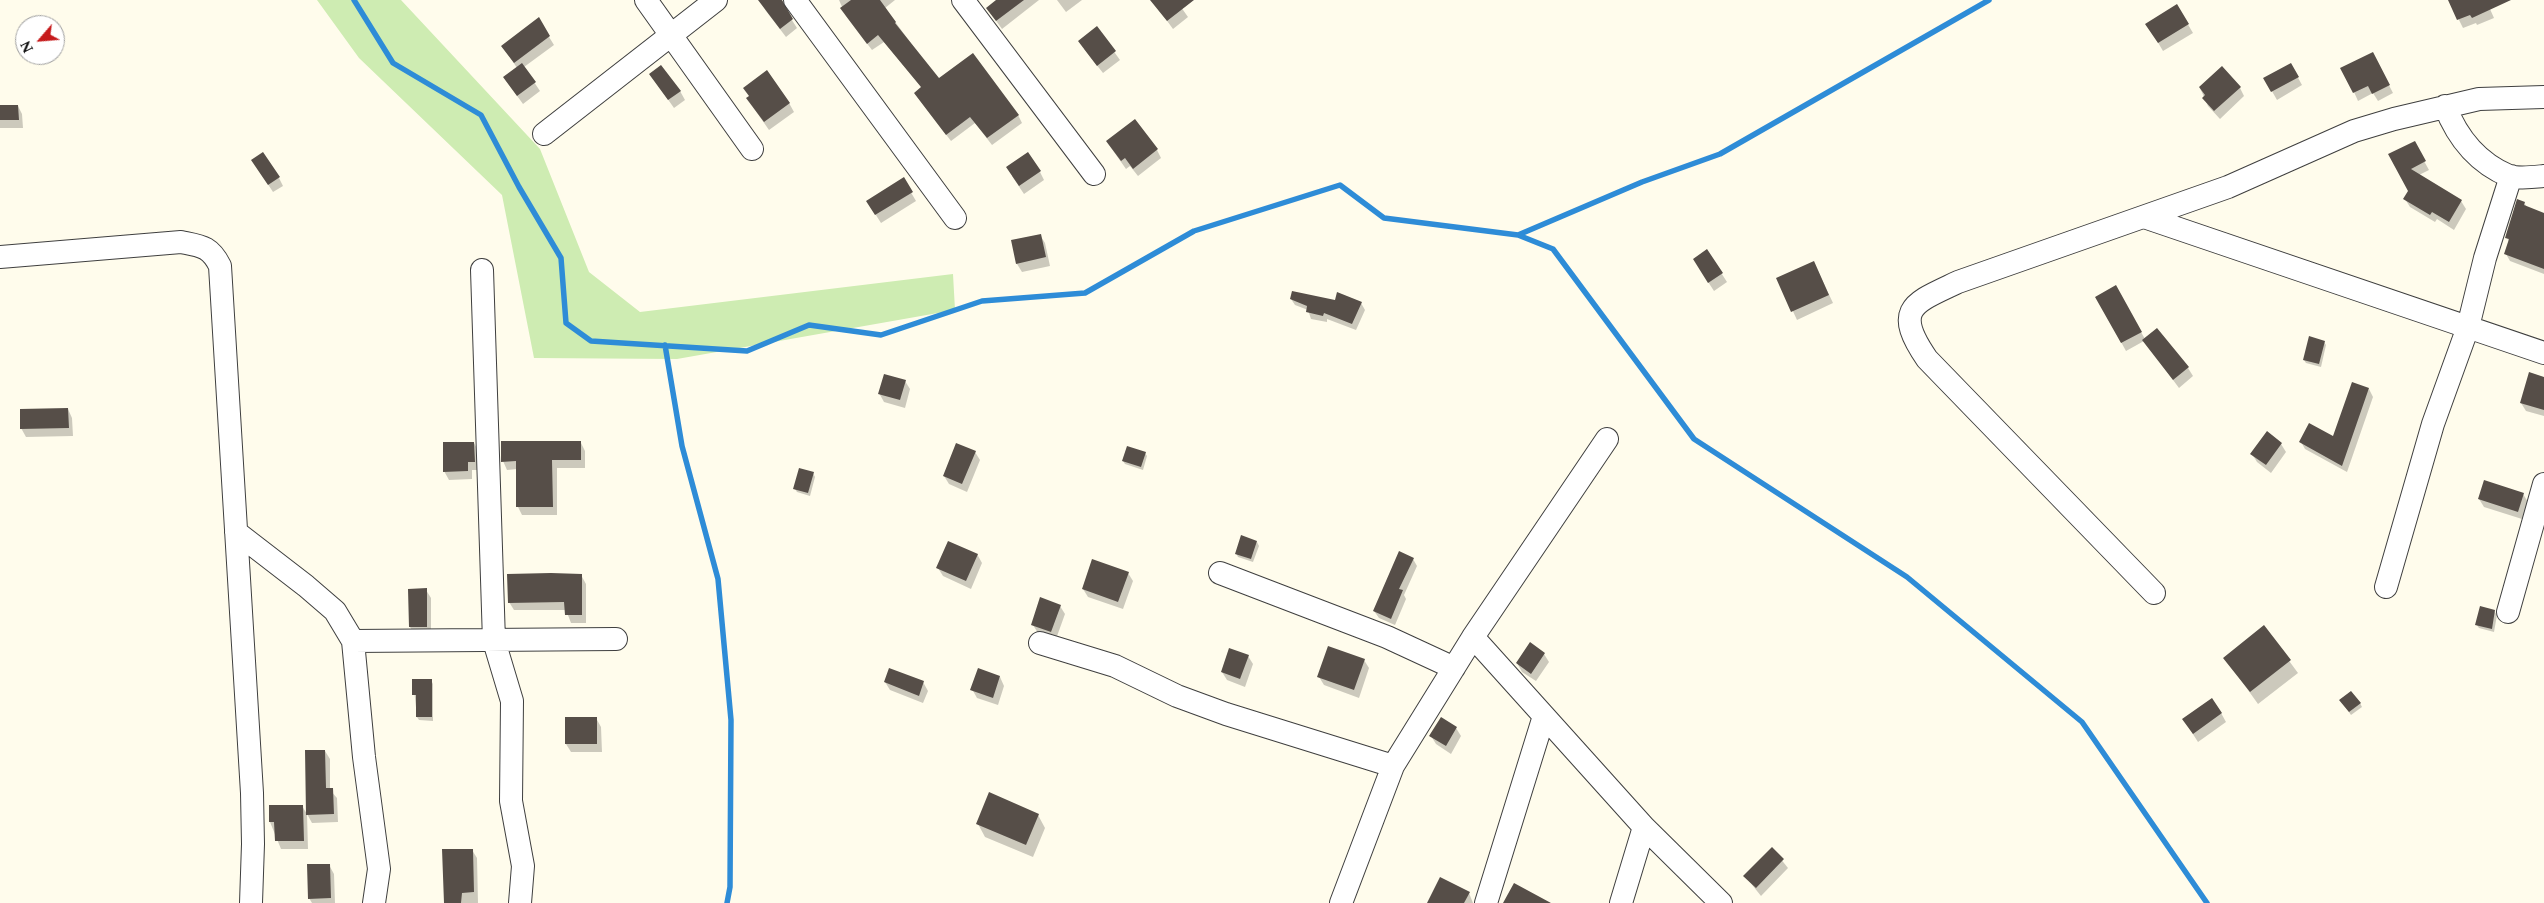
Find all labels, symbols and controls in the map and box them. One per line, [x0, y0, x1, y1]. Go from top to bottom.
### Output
north arrow [15, 15, 65, 65]
text: N [15, 37, 39, 56]

